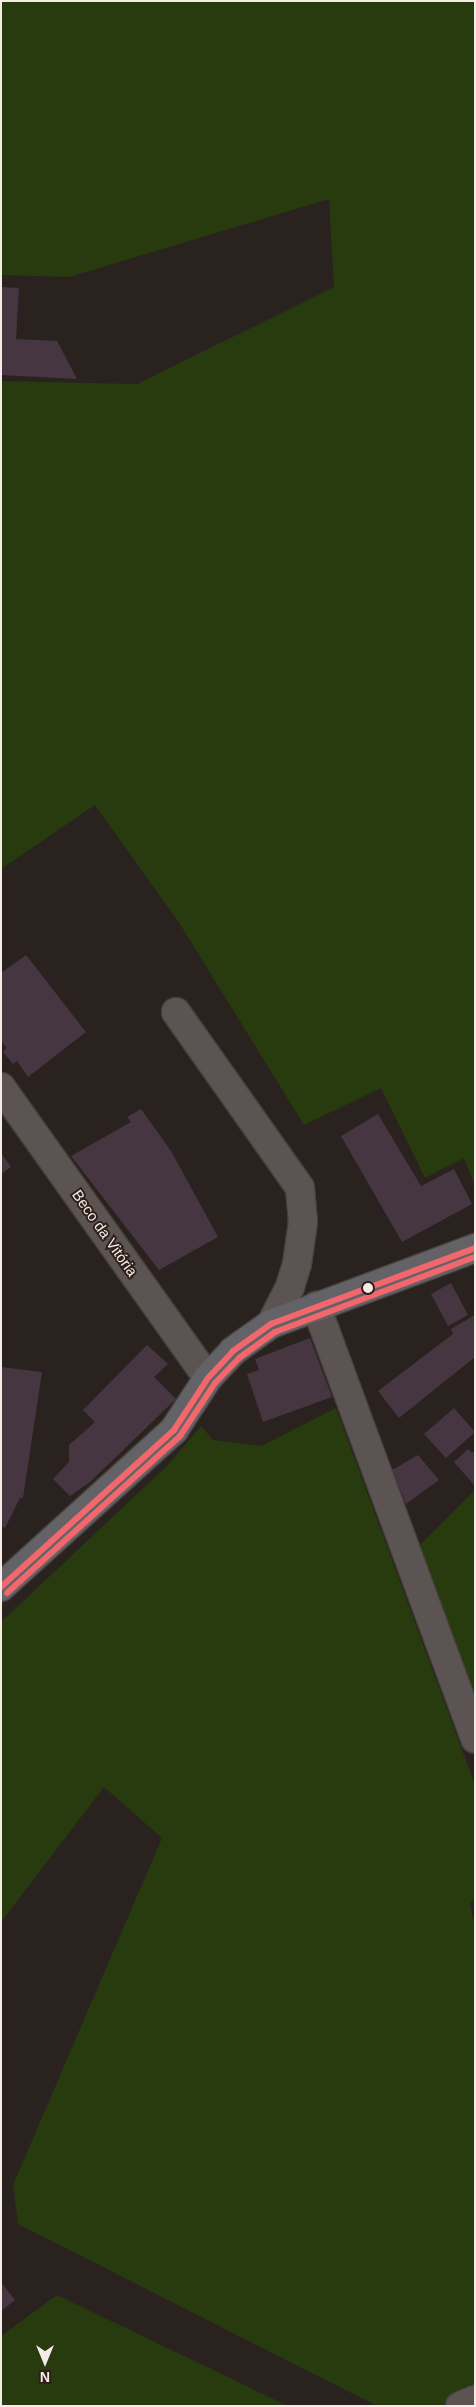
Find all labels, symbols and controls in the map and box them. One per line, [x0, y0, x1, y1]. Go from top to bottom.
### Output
street label: Beco da Vitória [69, 1186, 141, 1280]
unlabelled marker [363, 1283, 373, 1293]
north arrow [20, 2337, 70, 2387]
text: N [40, 2369, 50, 2385]

